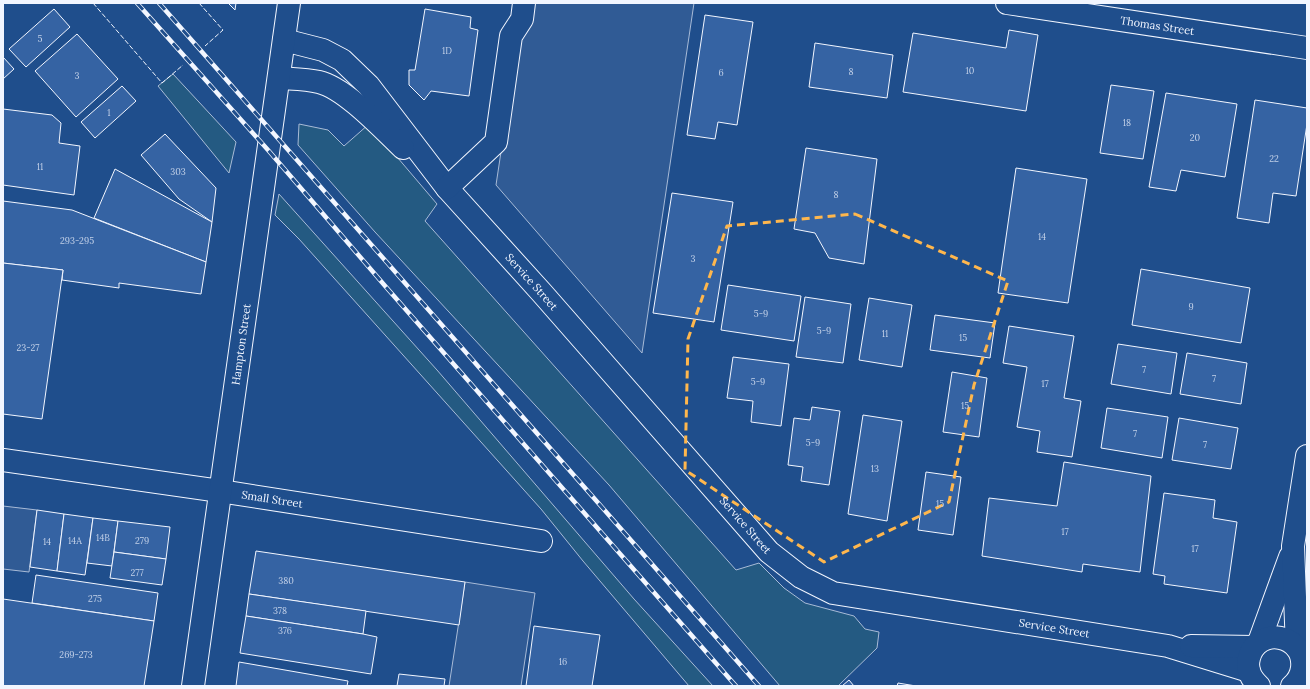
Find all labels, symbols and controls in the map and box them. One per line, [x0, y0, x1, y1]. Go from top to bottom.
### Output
street label: Thomas Street [1119, 13, 1196, 38]
house number: 5 [38, 33, 43, 44]
house number: 1D [442, 45, 452, 56]
house number: 10 [966, 65, 975, 76]
house number: 8 [848, 66, 854, 77]
house number: 6 [718, 67, 724, 78]
house number: 3 [74, 70, 80, 81]
house number: 1 [107, 107, 111, 118]
house number: 18 [1123, 117, 1131, 128]
house number: 20 [1190, 132, 1201, 143]
house number: 22 [1269, 153, 1279, 164]
house number: 11 [37, 161, 43, 172]
house number: 303 [170, 166, 186, 177]
house number: 8 [833, 189, 839, 200]
house number: 14 [1038, 231, 1046, 242]
house number: 293-295 [60, 235, 94, 246]
street label: Service Street [503, 250, 561, 314]
house number: 3 [690, 253, 696, 264]
house number: 9 [1188, 301, 1194, 312]
street label: Hampton Street [228, 302, 254, 386]
house number: 5-9 [754, 308, 768, 319]
house number: 5-9 [817, 325, 831, 336]
house number: 11 [882, 328, 888, 339]
house number: 15 [959, 332, 967, 343]
house number: 23-27 [17, 342, 39, 353]
house number: 7 [1142, 364, 1146, 375]
house number: 7 [1212, 373, 1216, 384]
house number: 5-9 [751, 376, 765, 387]
house number: 17 [1041, 378, 1049, 389]
house number: 15 [961, 400, 969, 411]
house number: 7 [1133, 428, 1137, 439]
house number: 5-9 [806, 437, 820, 448]
house number: 7 [1203, 439, 1207, 450]
house number: 13 [871, 463, 879, 474]
street label: Small Street [241, 487, 305, 511]
street label: Service Street [717, 494, 775, 557]
house number: 15 [936, 498, 944, 509]
house number: 17 [1061, 526, 1069, 537]
house number: 14B [96, 532, 110, 543]
house number: 14A [68, 535, 82, 546]
house number: 279 [135, 535, 149, 546]
house number: 14 [43, 536, 51, 547]
house number: 17 [1191, 543, 1199, 554]
house number: 277 [130, 567, 144, 578]
house number: 380 [278, 575, 294, 586]
house number: 275 [88, 593, 102, 604]
house number: 378 [273, 605, 287, 616]
street label: Service Street [1018, 615, 1091, 641]
house number: 376 [278, 625, 292, 636]
house number: 269-273 [59, 649, 93, 660]
house number: 16 [559, 656, 567, 667]

